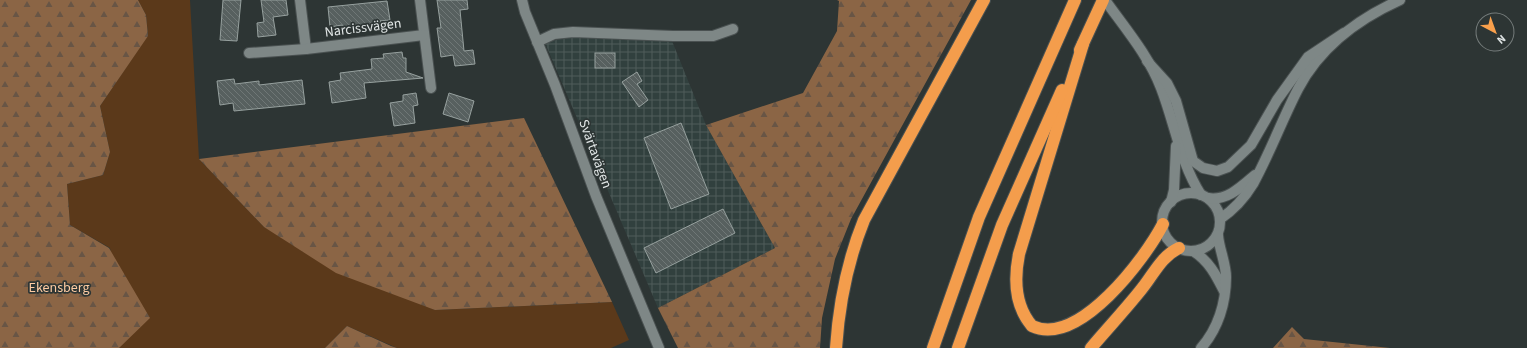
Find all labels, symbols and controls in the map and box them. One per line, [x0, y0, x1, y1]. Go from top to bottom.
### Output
north arrow [1475, 12, 1515, 52]
street label: Narcissvägen [323, 13, 403, 43]
text: N [1494, 31, 1509, 47]
street label: Svärtavägen [573, 117, 617, 191]
park label: Ekensberg [29, 278, 89, 298]

